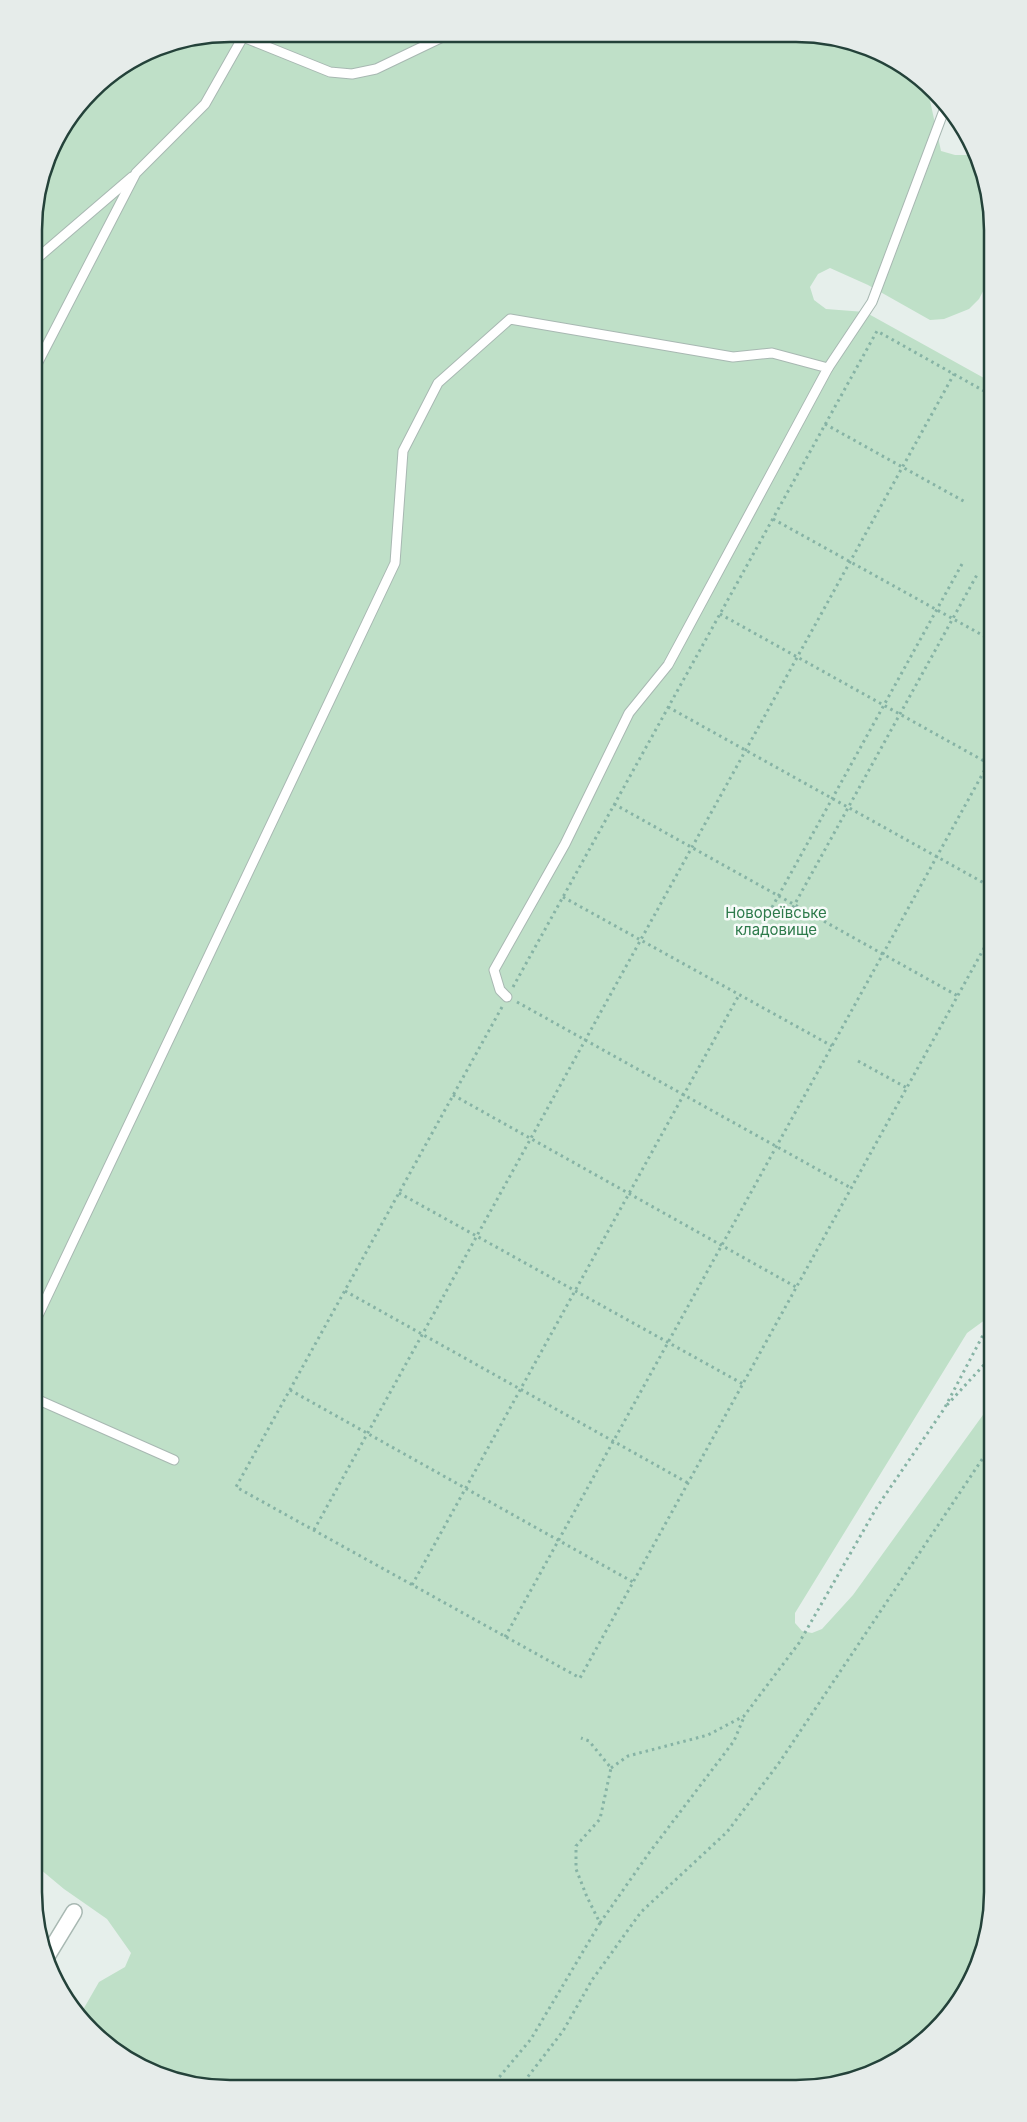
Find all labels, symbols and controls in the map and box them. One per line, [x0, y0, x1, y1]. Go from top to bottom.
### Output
park label: Новореївське кладовище [725, 903, 827, 939]

